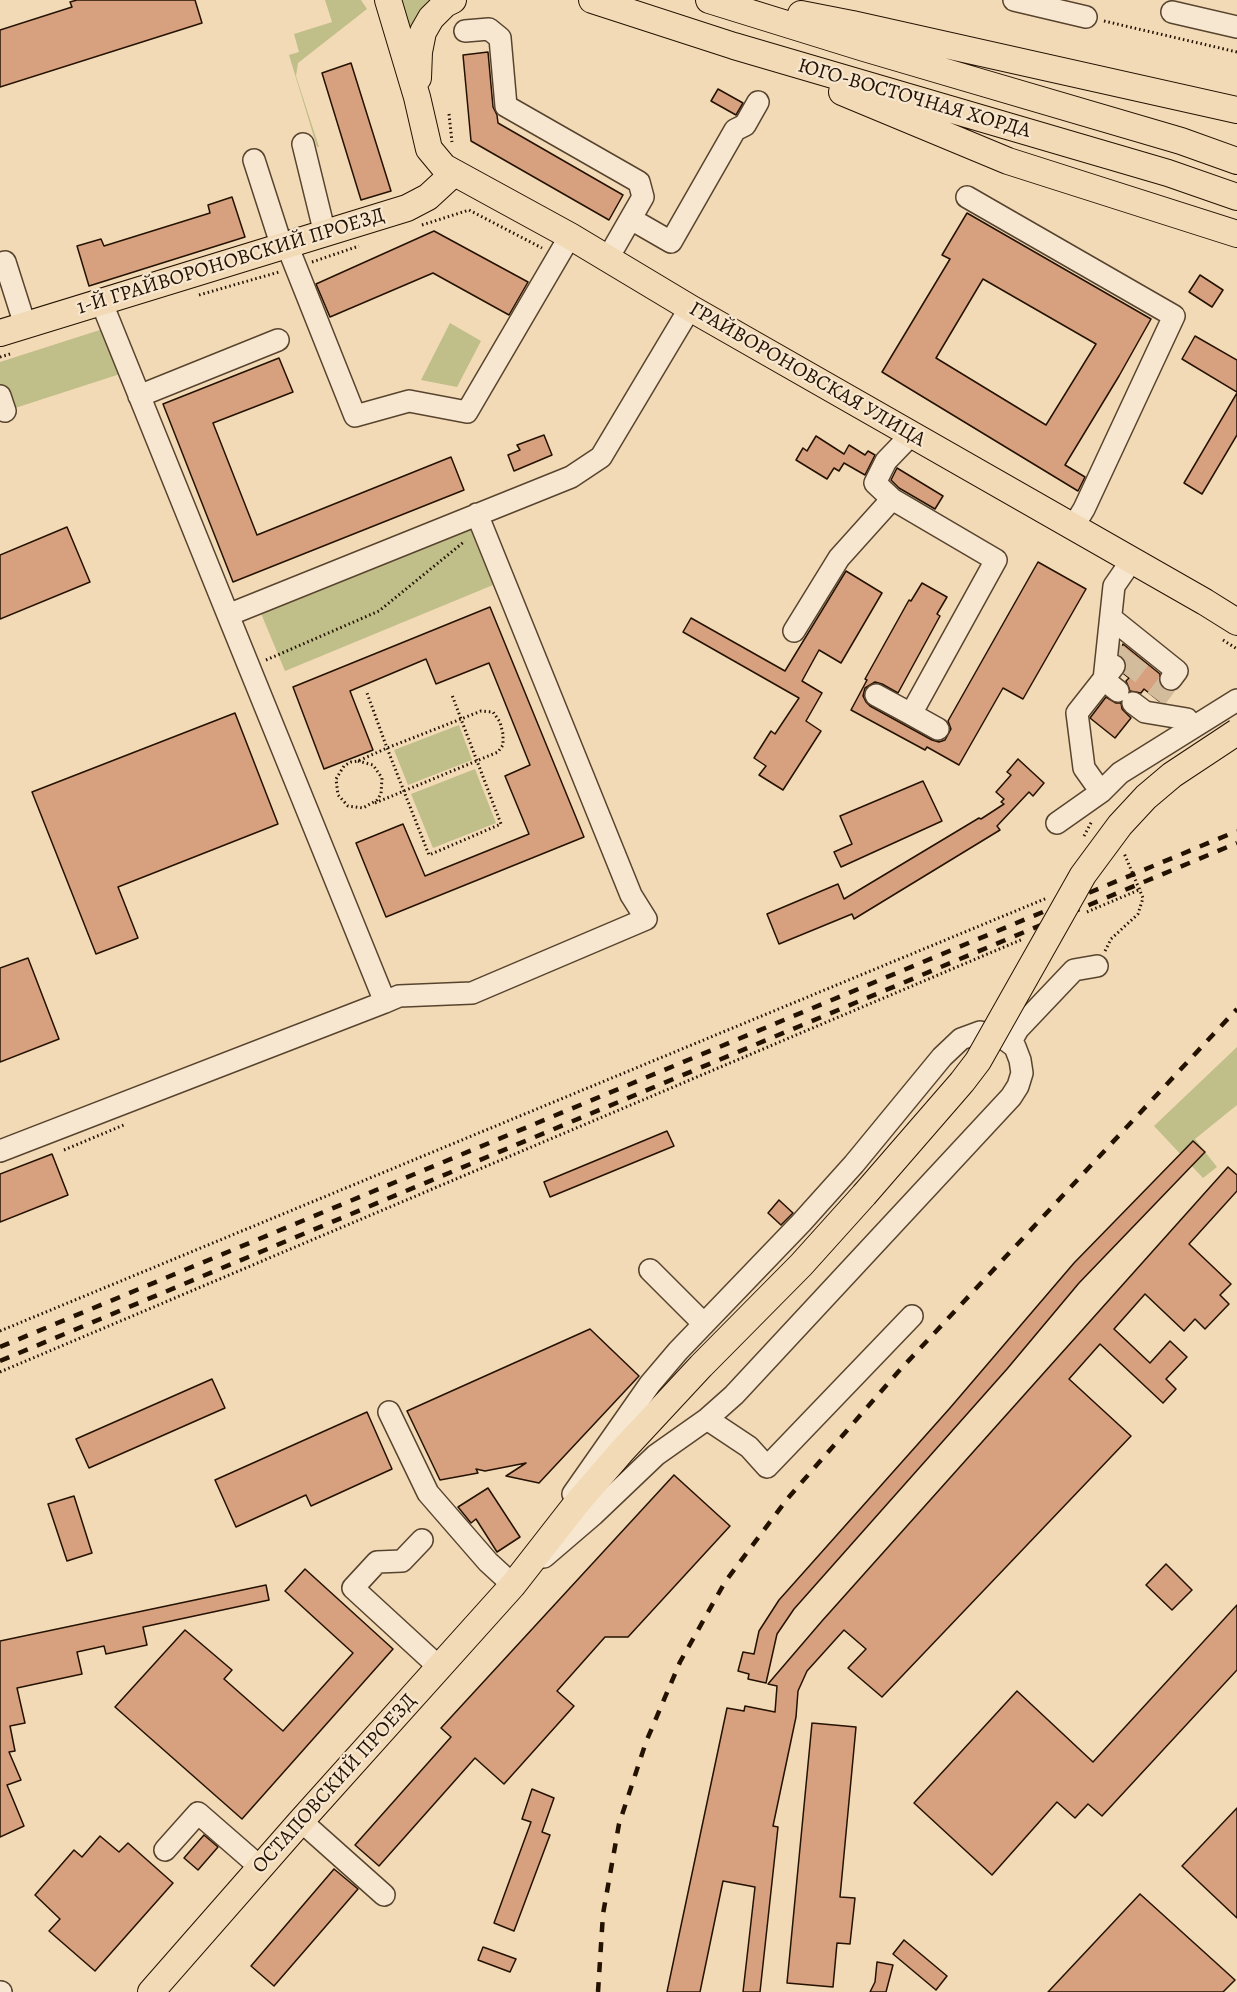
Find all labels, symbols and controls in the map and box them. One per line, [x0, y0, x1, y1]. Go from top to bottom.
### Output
street label: ЮГО-ВОСТОЧНАЯ ХОРДА [795, 54, 1033, 144]
street label: 1-Й ГРАЙВОРОНОВСКИЙ ПРОЕЗД [74, 203, 388, 321]
street label: ГРАЙВОРОНОВСКАЯ УЛИЦА [684, 297, 930, 453]
street label: ОСТАПОВСКИЙ ПРОЕЗД [248, 1689, 422, 1879]

